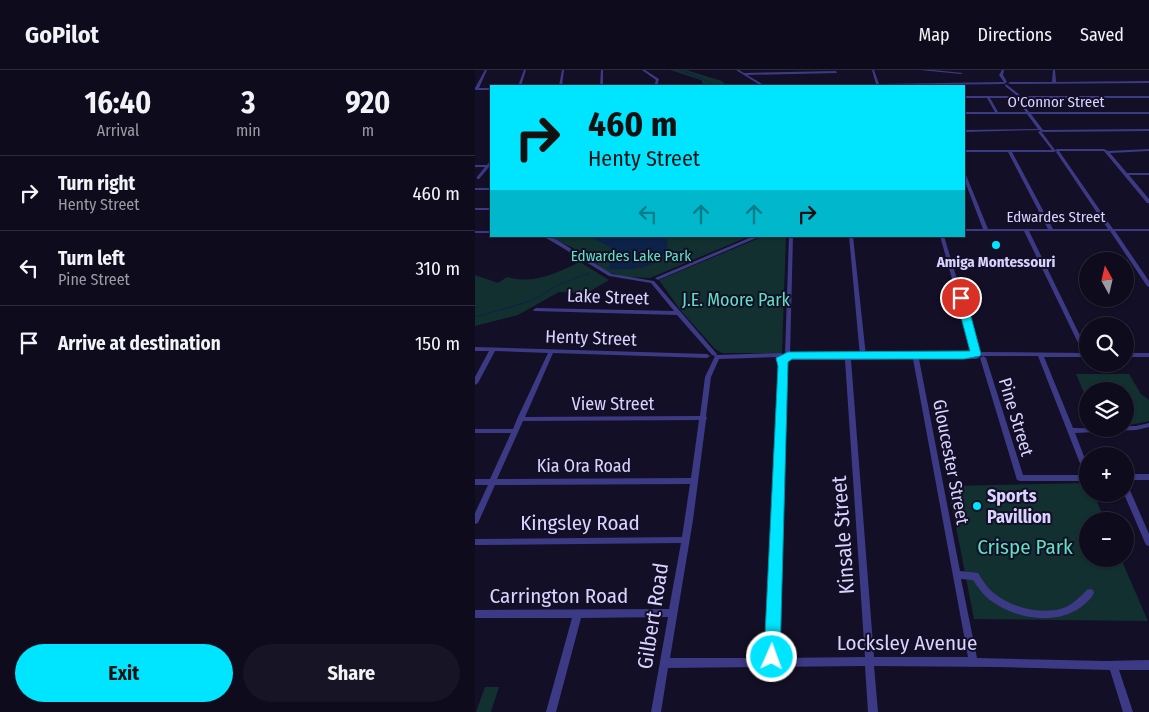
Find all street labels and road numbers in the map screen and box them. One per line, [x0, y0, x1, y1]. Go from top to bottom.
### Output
street label: O'Connor Street [1007, 93, 1105, 111]
street label: Edwardes Street [1007, 208, 1106, 226]
street label: Lake Street [567, 285, 650, 309]
street label: Henty Street [545, 325, 637, 351]
street label: Pine Street [994, 375, 1038, 459]
street label: View Street [572, 393, 655, 415]
street label: Gloucester Street [928, 398, 974, 527]
street label: Kia Ora Road [537, 455, 631, 477]
street label: Kinsale Street [826, 475, 860, 595]
street label: Kingsley Road [520, 510, 640, 536]
street label: Gilbert Road [632, 561, 674, 671]
street label: Carrington Road [490, 583, 628, 609]
street label: Locksley Avenue [837, 630, 977, 656]

